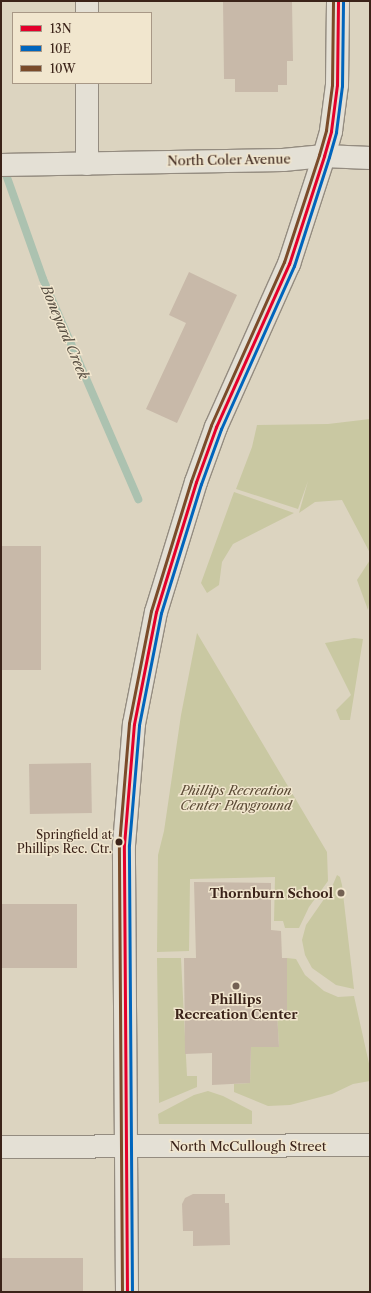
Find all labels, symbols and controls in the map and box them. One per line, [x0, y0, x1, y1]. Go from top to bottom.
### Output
legend [12, 12, 152, 84]
text: 13N [50, 21, 72, 36]
text: 10E [50, 41, 71, 56]
text: 10W [50, 61, 76, 76]
street label: North Coler Avenue [167, 151, 291, 169]
water label: Boneyard Creek [38, 282, 92, 382]
park label: Phillips Recreation Center Playground [180, 783, 292, 814]
place label: Springfield at Phillips Rec. Ctr. [17, 828, 112, 856]
marker: Springfield at Phillips Rec. Ctr. [114, 837, 124, 847]
place label: Thornburn School [209, 885, 333, 901]
marker: Thornburn School [336, 888, 346, 898]
marker: Phillips Recreation Center [231, 981, 241, 991]
place label: Phillips Recreation Center [174, 992, 298, 1023]
street label: North McCullough Street [170, 1138, 326, 1154]

